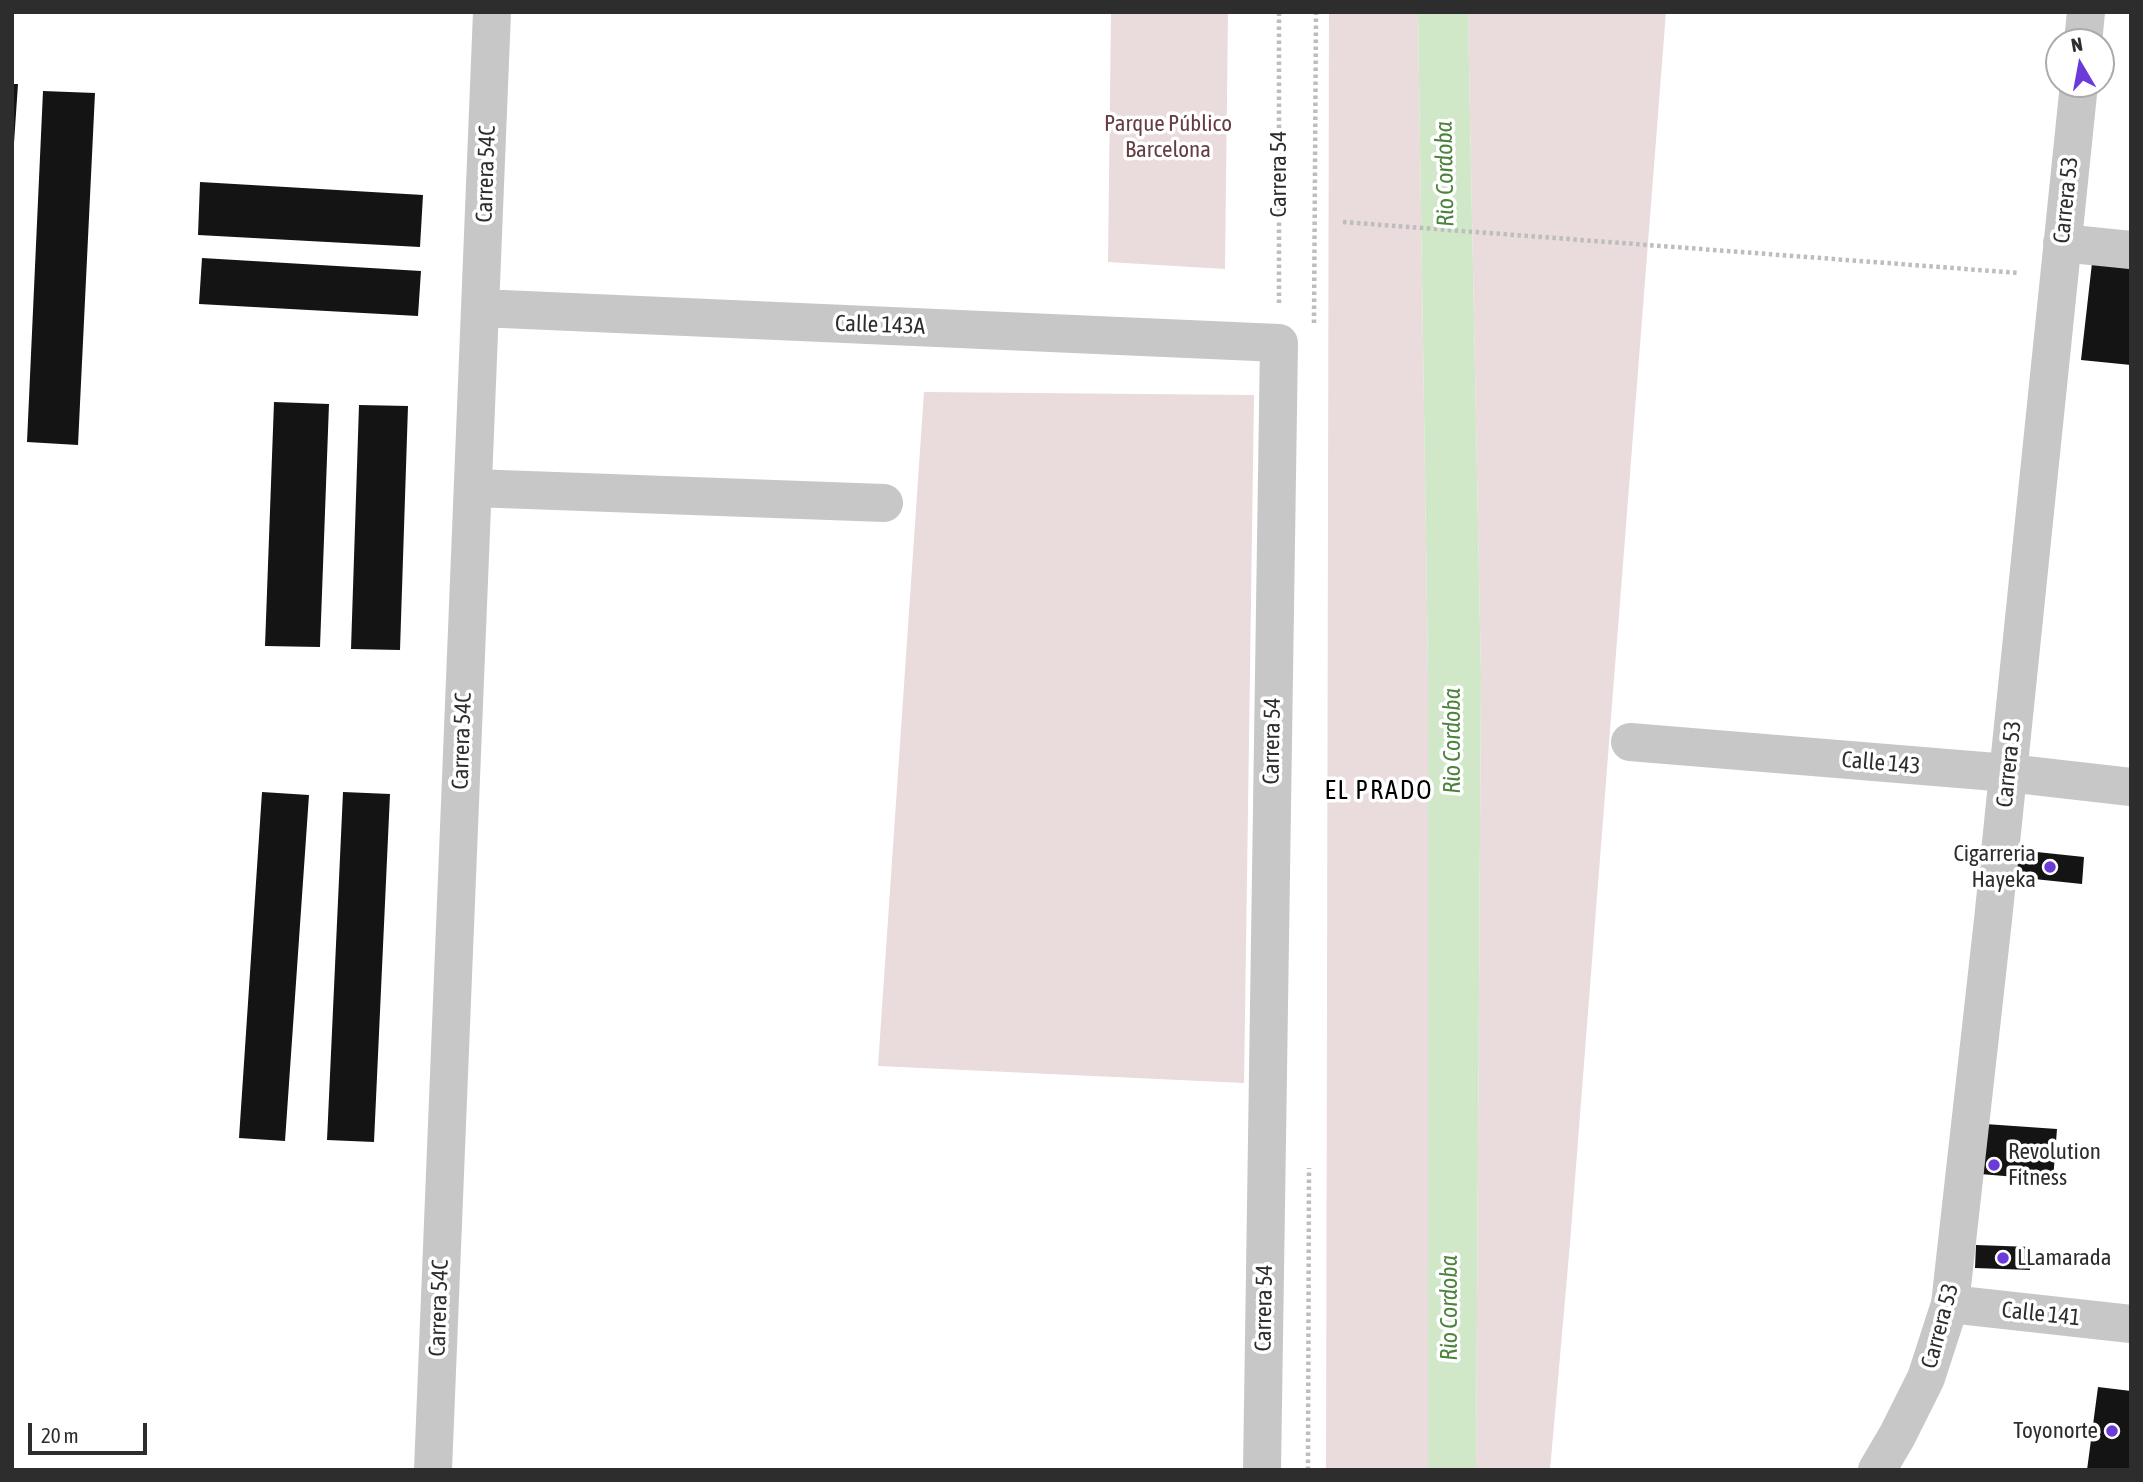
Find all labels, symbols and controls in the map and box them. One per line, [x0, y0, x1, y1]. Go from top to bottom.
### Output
north arrow [2045, 28, 2115, 98]
text: N [2069, 32, 2084, 56]
park label: Parque Público Barcelona [1104, 110, 1232, 164]
water label: Rio Cordoba [1430, 121, 1460, 227]
street label: Carrera 54C [471, 125, 501, 223]
street label: Carrera 54 [1265, 131, 1293, 217]
street label: Carrera 53 [2048, 155, 2084, 245]
street label: Calle 143A [834, 310, 926, 340]
water label: Rio Cordoba [1438, 688, 1466, 794]
street label: Carrera 54C [447, 692, 477, 790]
street label: Carrera 54 [1257, 697, 1287, 785]
street label: Carrera 53 [1991, 719, 2027, 809]
street label: Calle 143 [1840, 746, 1922, 780]
district label: EL PRADO [1326, 775, 1432, 807]
place label: Cigarreria Hayeka [1953, 840, 2036, 894]
marker: Cigarreria Hayeka [2042, 859, 2058, 875]
place label: Revolution Fitness [2008, 1138, 2101, 1192]
marker: Revolution Fitness [1986, 1157, 2002, 1173]
place label: LLamarada [2017, 1244, 2111, 1272]
marker: LLamarada [1995, 1250, 2011, 1266]
water label: Rio Cordoba [1435, 1255, 1463, 1361]
street label: Carrera 54C [424, 1259, 454, 1357]
street label: Carrera 54 [1249, 1264, 1279, 1352]
street label: Carrera 53 [1915, 1280, 1965, 1372]
street label: Calle 141 [2000, 1296, 2082, 1332]
scale bar [32, 1408, 150, 1452]
place label: Toyonorte [2013, 1417, 2098, 1445]
text: 20 m [41, 1423, 79, 1447]
marker: Toyonorte [2104, 1423, 2120, 1439]

